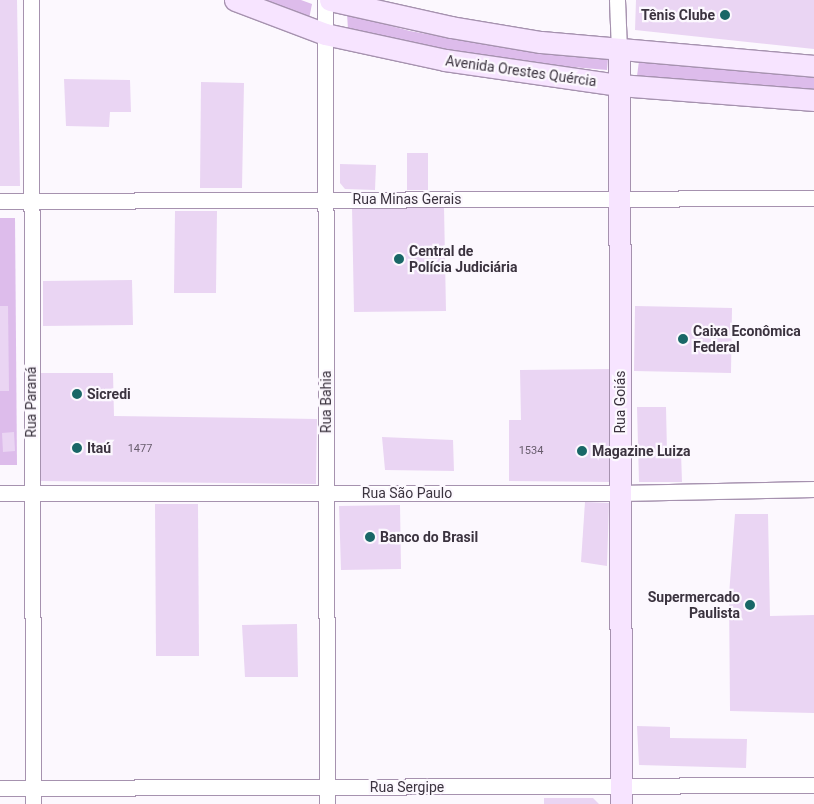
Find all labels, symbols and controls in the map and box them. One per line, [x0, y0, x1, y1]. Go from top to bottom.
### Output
place label: Tênis Clube [641, 7, 715, 23]
marker: Tênis Clube [719, 9, 731, 21]
street label: Avenida Orestes Quércia [444, 52, 598, 90]
street label: Rua Minas Gerais [353, 191, 461, 207]
place label: Central de Polícia Judiciária [409, 243, 517, 276]
marker: Central de Polícia Judiciária [393, 253, 405, 265]
place label: Caixa Econômica Federal [693, 323, 801, 356]
marker: Caixa Econômica Federal [677, 333, 689, 345]
street label: Rua Paraná [23, 366, 39, 438]
street label: Rua Goiás [612, 370, 628, 434]
street label: Rua Bahia [318, 371, 334, 433]
place label: Sicredi [87, 386, 131, 402]
marker: Sicredi [71, 388, 83, 400]
place label: Itaú [87, 440, 111, 456]
marker: Itaú [71, 442, 83, 454]
house number: 1477 [128, 442, 152, 456]
place label: Magazine Luiza [592, 443, 691, 459]
house number: 1534 [519, 444, 543, 458]
marker: Magazine Luiza [576, 445, 588, 457]
street label: Rua São Paulo [362, 485, 452, 501]
place label: Banco do Brasil [380, 529, 478, 545]
marker: Banco do Brasil [364, 531, 376, 543]
place label: Supermercado Paulista [648, 589, 740, 622]
marker: Supermercado Paulista [744, 599, 756, 611]
street label: Rua Sergipe [370, 779, 444, 795]

